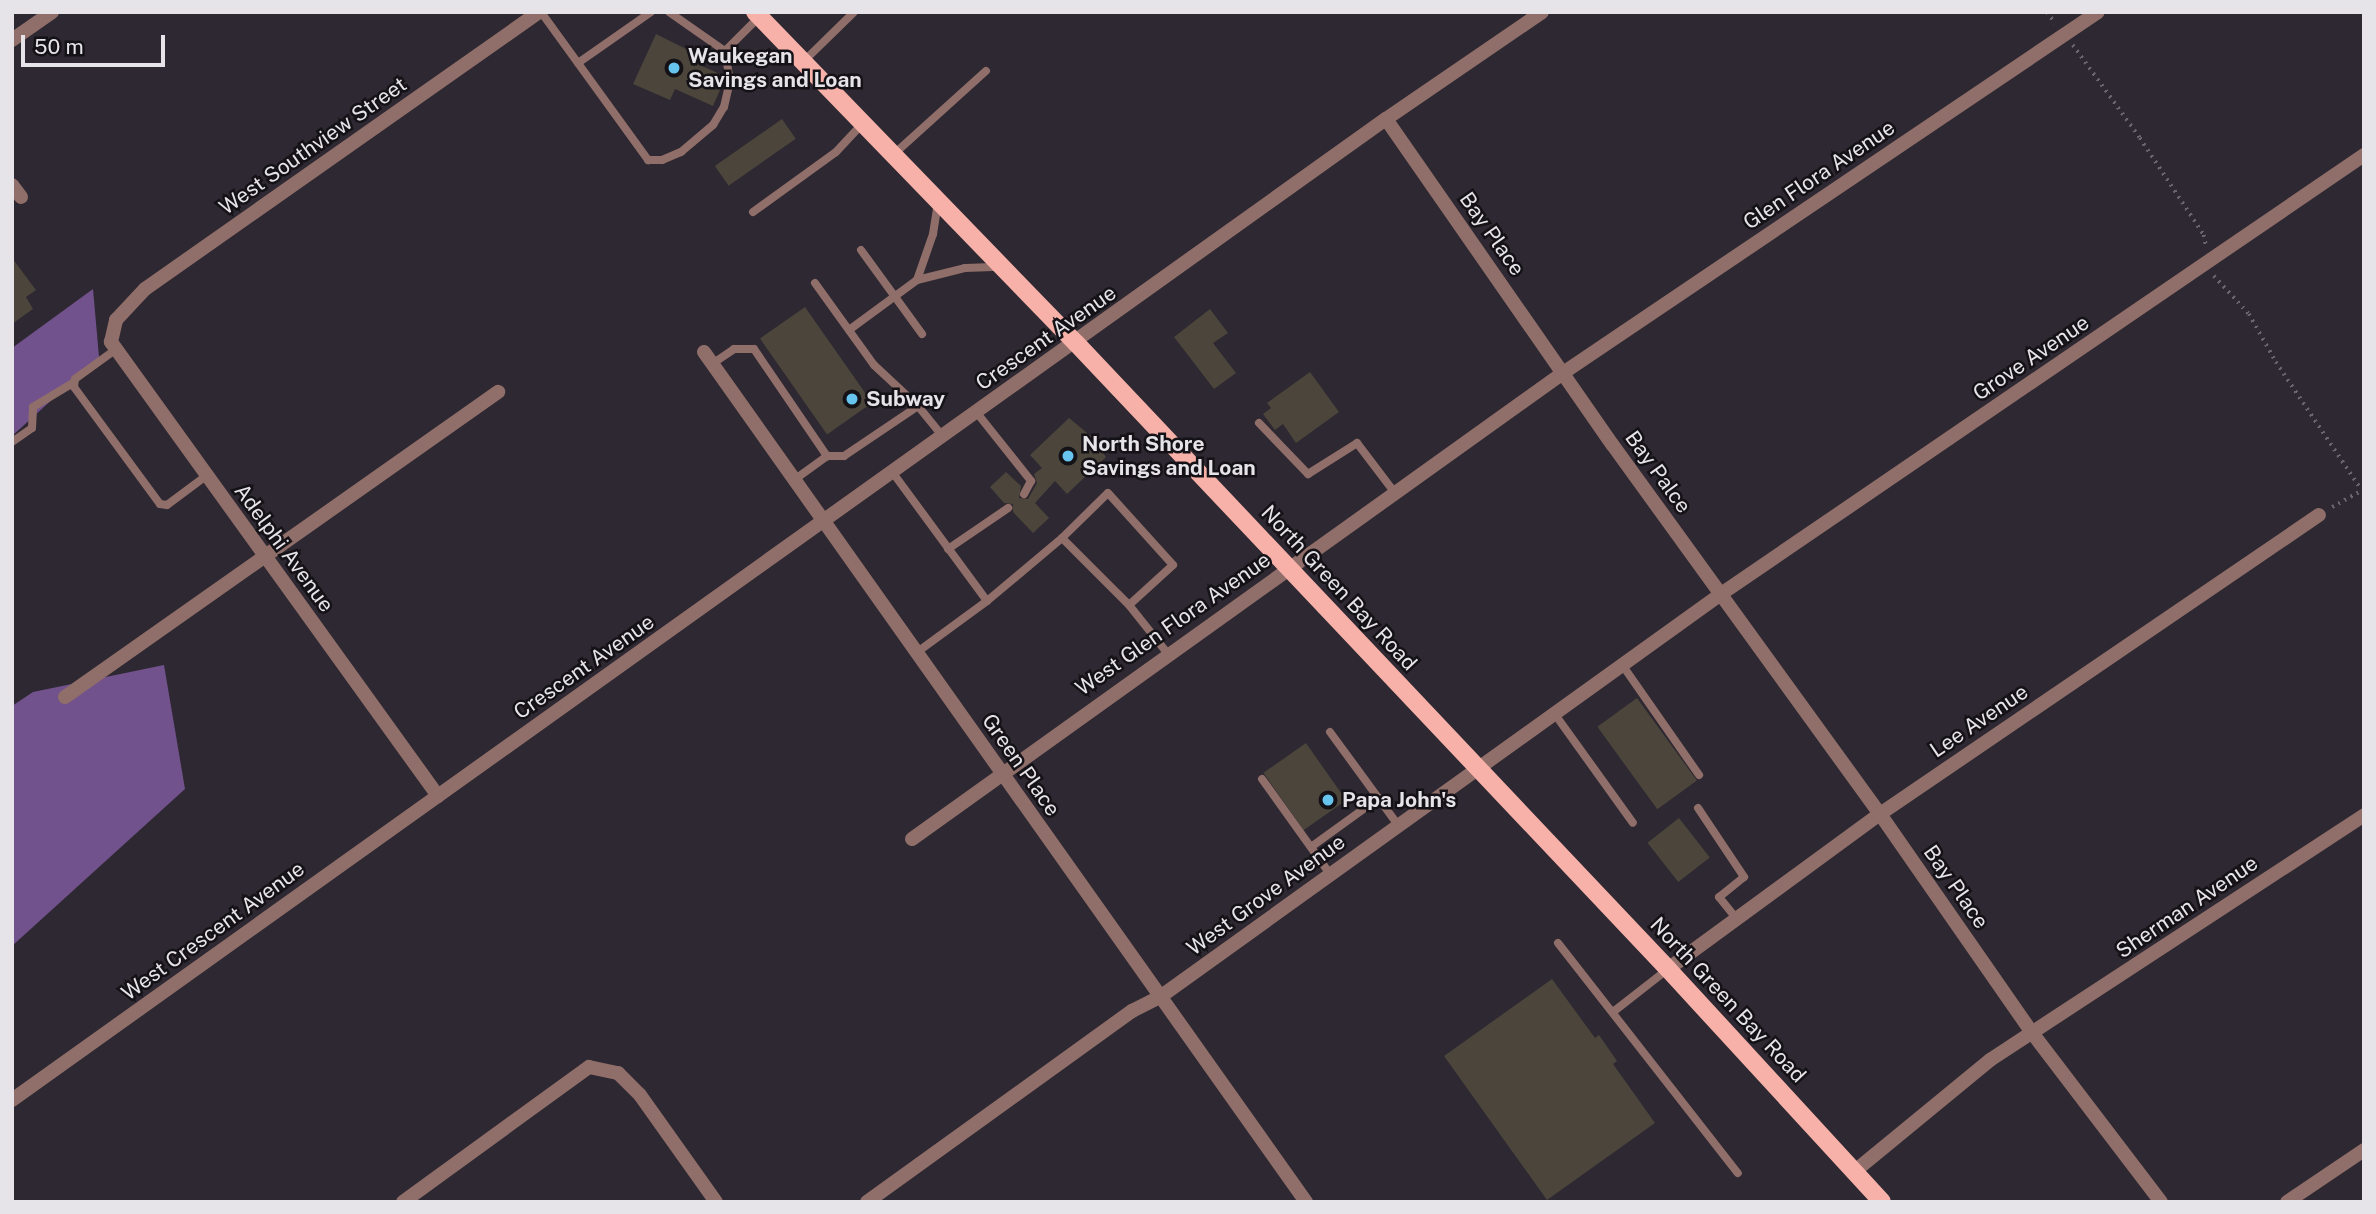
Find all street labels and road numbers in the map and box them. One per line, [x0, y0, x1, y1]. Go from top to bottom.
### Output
street label: West Southview Street [214, 72, 412, 220]
street label: Glen Flora Avenue [1739, 115, 1899, 235]
street label: Bay Place [1454, 187, 1530, 281]
street label: Crescent Avenue [971, 280, 1121, 396]
street label: Grove Avenue [1968, 310, 2094, 406]
street label: Bay Palce [1620, 426, 1696, 518]
street label: Adelphi Avenue [229, 479, 339, 617]
street label: North Green Bay Road [1256, 500, 1422, 676]
street label: West Glen Flora Avenue [1071, 547, 1275, 701]
street label: Crescent Avenue [509, 609, 659, 725]
street label: Lee Avenue [1925, 679, 2033, 763]
street label: Green Place [977, 709, 1065, 821]
street label: West Grove Avenue [1182, 829, 1350, 961]
street label: Bay Place [1918, 840, 1994, 934]
street label: Sherman Avenue [2111, 850, 2263, 964]
street label: West Crescent Avenue [117, 856, 309, 1006]
street label: North Green Bay Road [1645, 912, 1811, 1088]

